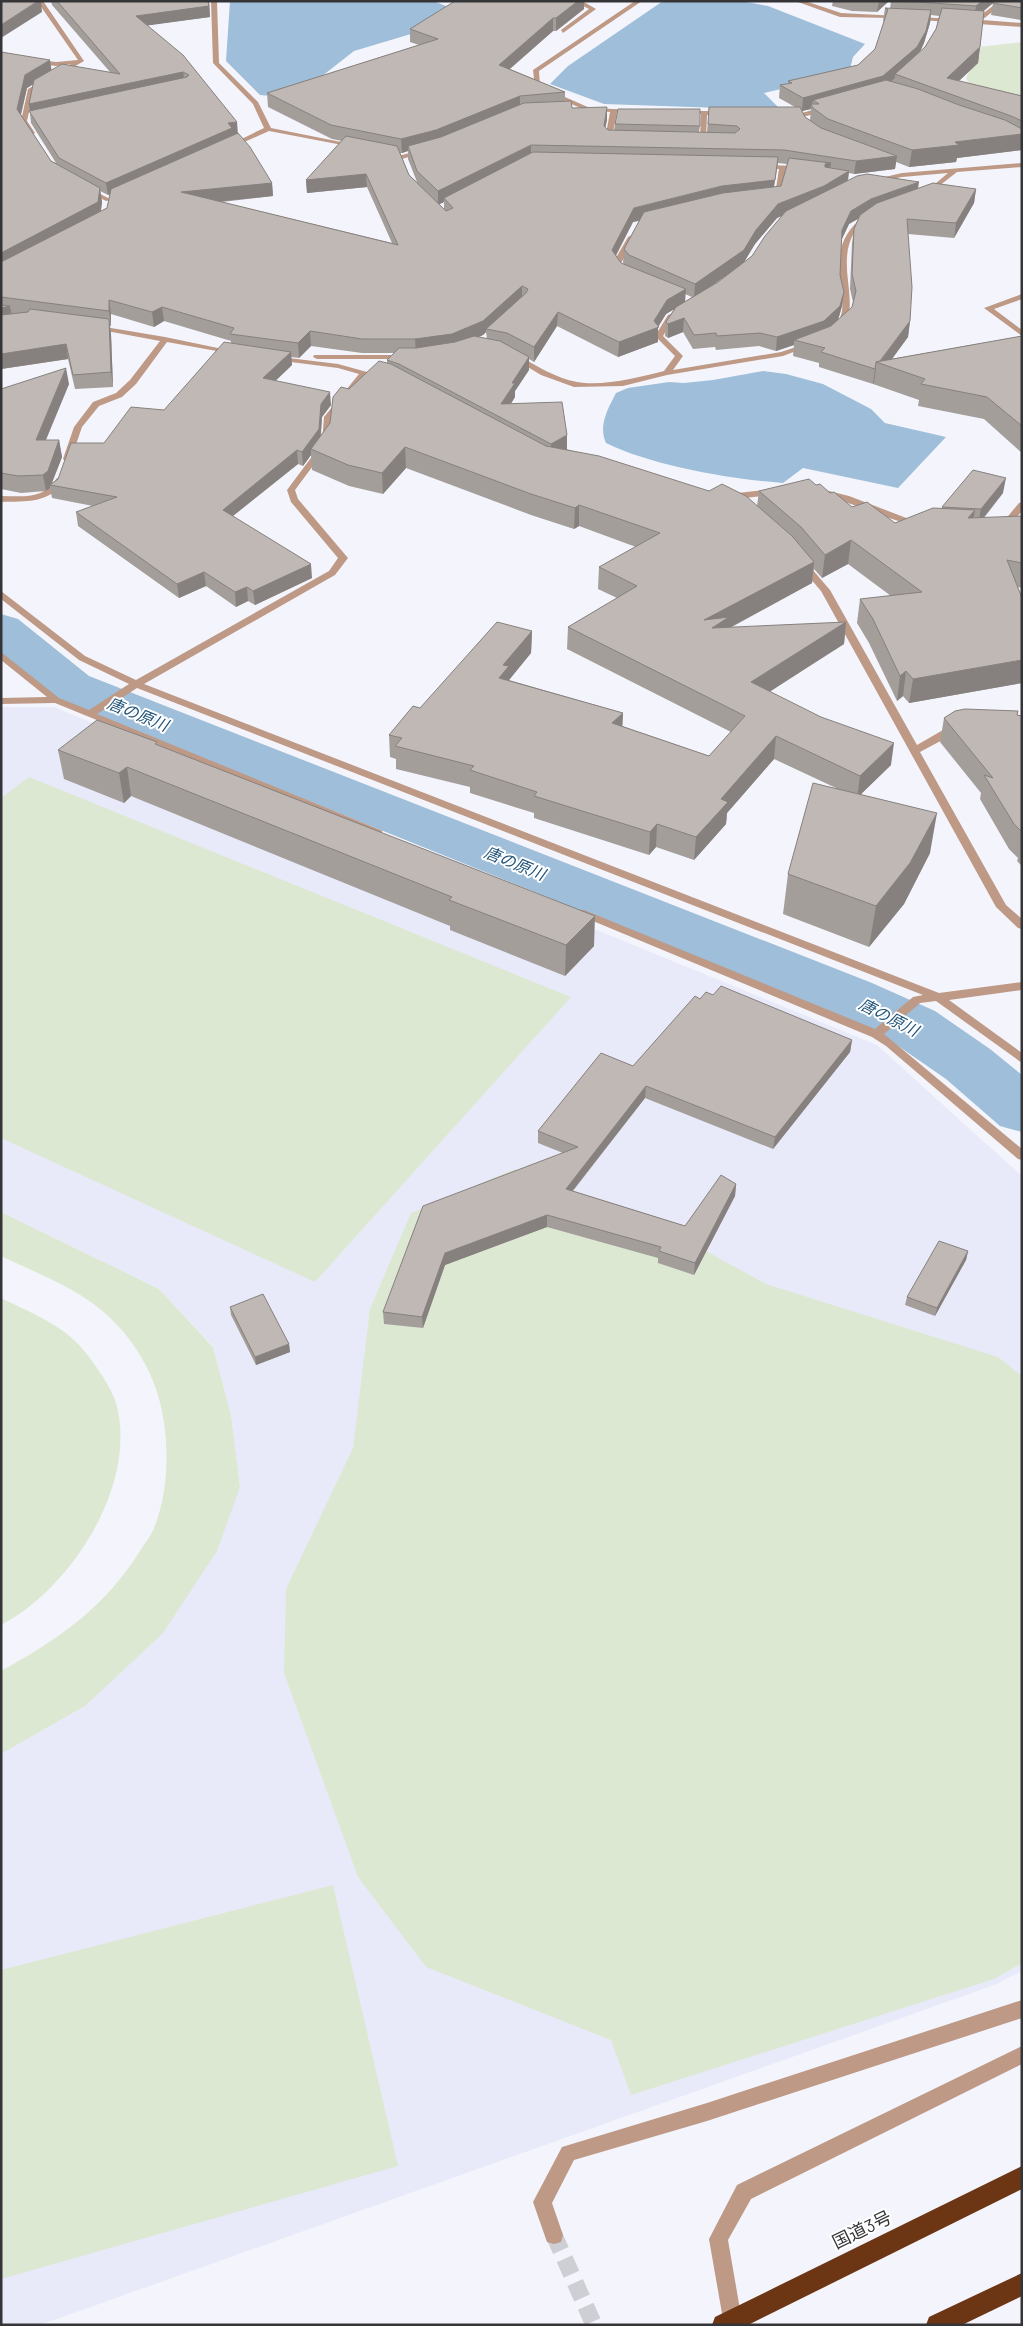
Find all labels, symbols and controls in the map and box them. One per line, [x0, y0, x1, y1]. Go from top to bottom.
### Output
water label: 唐の原川 [105, 693, 173, 735]
water label: 唐の原川 [482, 842, 550, 884]
water label: 唐の原川 [856, 994, 924, 1040]
street label: 国道3号 [828, 2205, 895, 2253]

